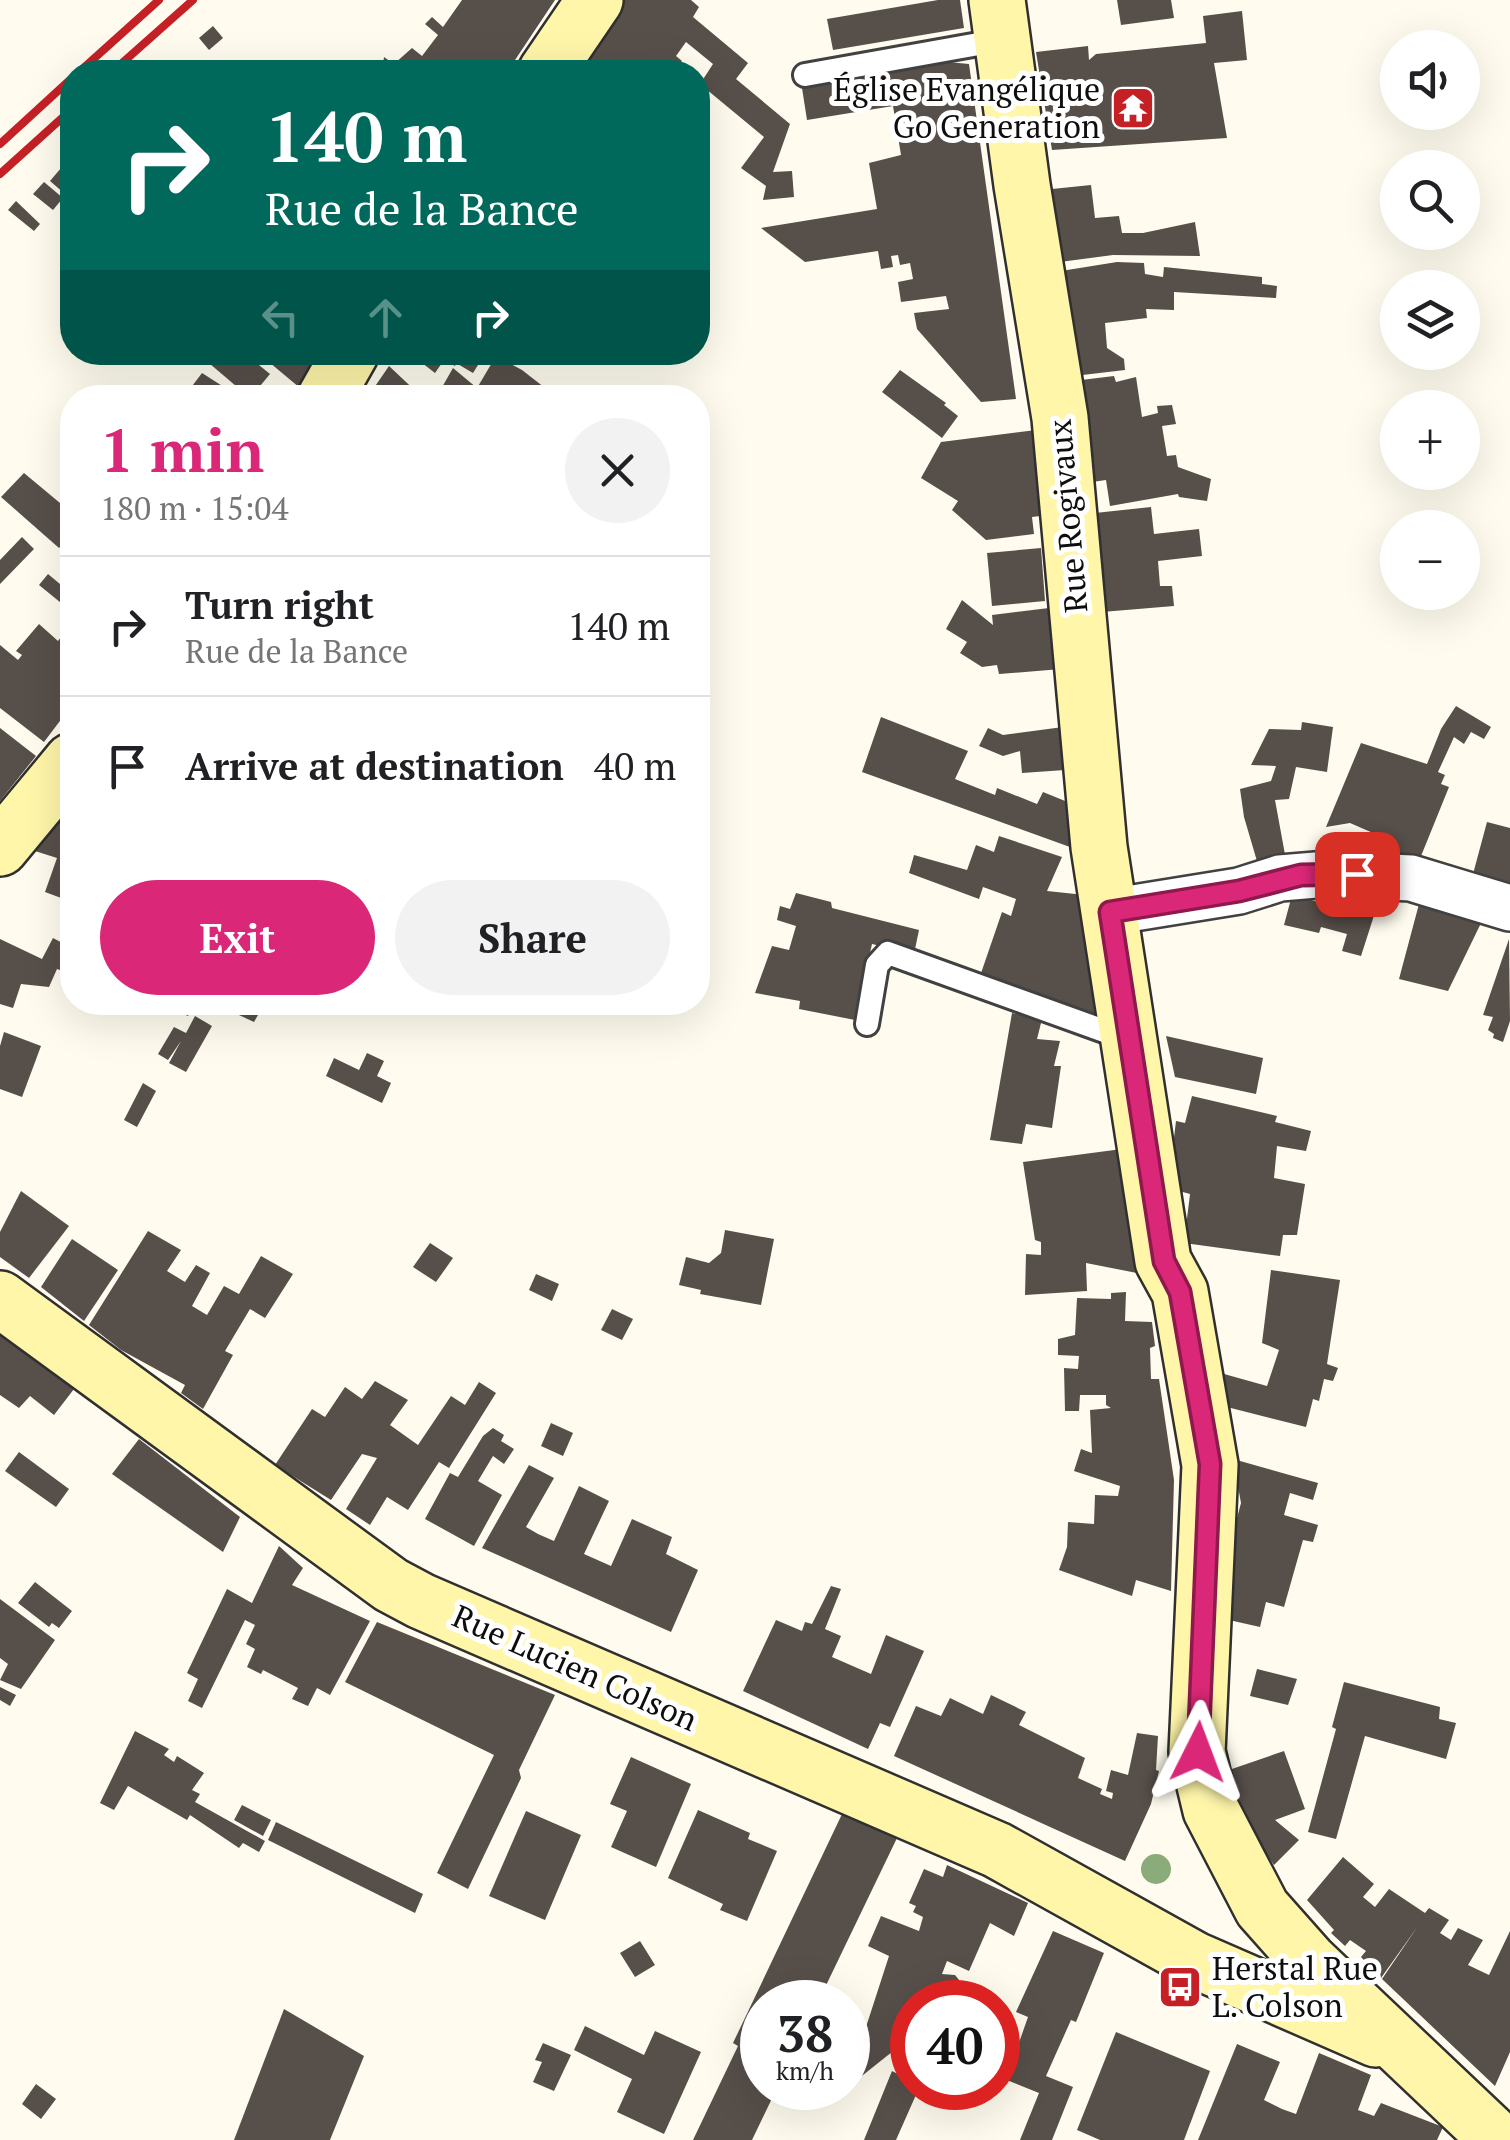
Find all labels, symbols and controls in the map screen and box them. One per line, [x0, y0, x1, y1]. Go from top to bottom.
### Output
map controls [1380, 30, 1480, 610]
button: sound [1380, 30, 1480, 130]
place label: Église Evangélique Go Generation [833, 68, 1100, 147]
temple icon: Église Evangélique Go Generation [1110, 85, 1156, 131]
text: 140 m [265, 89, 467, 182]
icon: right [100, 100, 230, 230]
button: search [1380, 150, 1480, 250]
text: Rue de la Bance [265, 178, 579, 238]
button: layers [1380, 270, 1480, 370]
icon: left [253, 290, 308, 345]
icon: ahead [358, 290, 413, 345]
icon: right [463, 290, 518, 345]
button: + [1380, 390, 1480, 490]
text: 1 min [100, 410, 264, 489]
street label: Rue Rogivaux [1038, 417, 1096, 615]
button: close [565, 418, 670, 523]
text: 180 m · 15:04 [100, 487, 288, 529]
button: − [1380, 510, 1480, 610]
text: Turn right [185, 580, 374, 630]
icon: right [100, 599, 155, 654]
text: 140 m [567, 601, 670, 651]
text: Rue de la Bance [185, 630, 408, 672]
icon: arrive [100, 739, 155, 794]
text: Arrive at destination [185, 741, 564, 791]
text: 40 m [594, 741, 676, 791]
pin [1315, 832, 1400, 917]
icon: arrive [1330, 847, 1385, 902]
button: Exit [100, 880, 375, 995]
button: Share [395, 880, 670, 995]
street label: Rue Lucien Colson [446, 1594, 704, 1740]
position arrow [1146, 1700, 1250, 1804]
place label: Herstal Rue L. Colson [1212, 1947, 1378, 2026]
bus stop icon: Herstal Rue L. Colson [1157, 1964, 1203, 2010]
speed limit sign: 40 [890, 1980, 1020, 2110]
text: 38 [777, 2000, 833, 2066]
text: km/h [776, 2054, 834, 2087]

